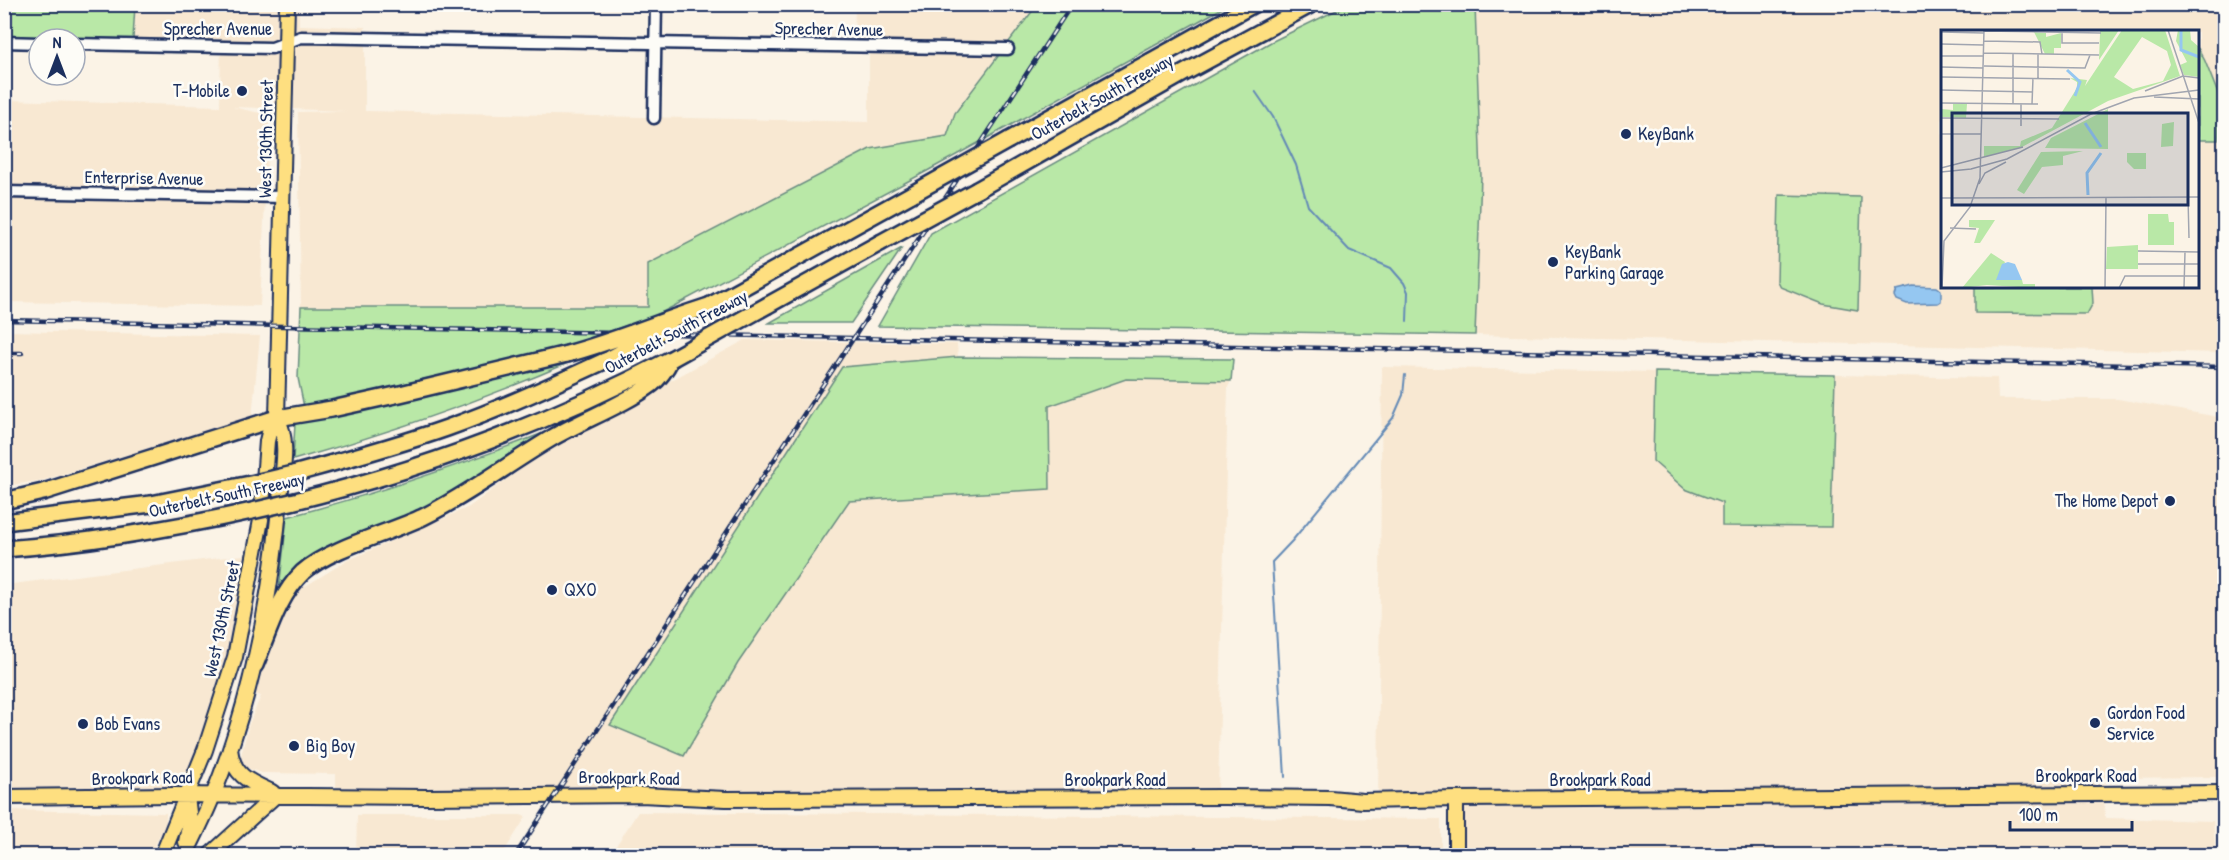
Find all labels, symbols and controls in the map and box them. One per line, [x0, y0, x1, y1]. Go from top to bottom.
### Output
street label: Sprecher Avenue [775, 15, 883, 42]
street label: Sprecher Avenue [164, 16, 272, 41]
north arrow [27, 27, 87, 87]
inset map [1941, 30, 2199, 288]
text: N [53, 31, 62, 53]
street label: Outerbelt South Freeway [1026, 47, 1178, 146]
place label: T-Mobile [173, 78, 230, 103]
street label: West 130th Street [252, 79, 279, 198]
marker: T-Mobile [235, 84, 249, 98]
place label: KeyBank [1638, 121, 1695, 146]
marker: KeyBank [1619, 127, 1633, 141]
street label: Enterprise Avenue [84, 164, 204, 191]
place label: KeyBank Parking Garage [1565, 239, 1664, 285]
marker: KeyBank Parking Garage [1546, 255, 1560, 269]
street label: Outerbelt South Freeway [600, 283, 752, 380]
street label: Outerbelt South Freeway [147, 466, 308, 523]
place label: The Home Depot [2055, 488, 2159, 513]
marker: The Home Depot [2163, 494, 2177, 508]
street label: West 130th Street [197, 558, 246, 679]
place label: QXO [564, 577, 597, 602]
marker: QXO [545, 583, 559, 597]
place label: Gordon Food Service [2107, 700, 2185, 746]
place label: Bob Evans [95, 711, 160, 736]
marker: Gordon Food Service [2088, 716, 2102, 730]
marker: Bob Evans [76, 717, 90, 731]
place label: Big Boy [306, 733, 356, 758]
marker: Big Boy [287, 739, 301, 753]
street label: Brookpark Road [2036, 763, 2136, 788]
street label: Brookpark Road [91, 764, 193, 791]
street label: Brookpark Road [578, 764, 680, 791]
street label: Brookpark Road [1065, 767, 1165, 792]
street label: Brookpark Road [1550, 767, 1650, 792]
scale bar [2010, 794, 2132, 832]
text: 100 m [2019, 802, 2058, 827]

